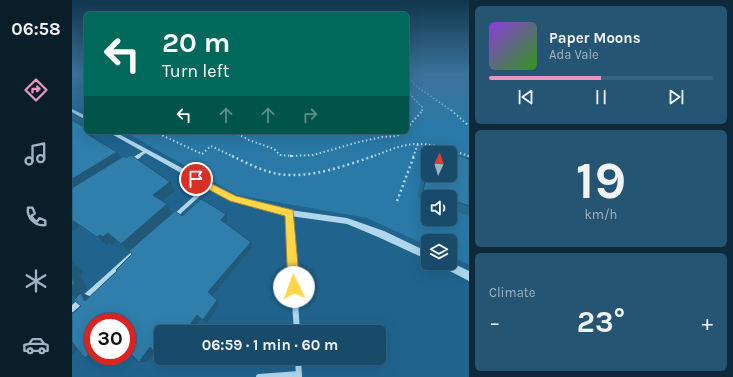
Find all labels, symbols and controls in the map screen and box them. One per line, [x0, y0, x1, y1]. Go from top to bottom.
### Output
text: 06:58 [11, 18, 61, 40]
text: 20 m [162, 26, 230, 59]
icon: left [96, 28, 148, 80]
text: Paper Moons [549, 29, 641, 47]
text: Ada Vale [549, 47, 599, 62]
text: Turn left [162, 60, 230, 82]
icon: directions [22, 76, 50, 104]
icon: previous [515, 86, 537, 108]
icon: pause [590, 86, 612, 108]
icon: next [665, 86, 687, 108]
icon: left [173, 104, 195, 126]
icon: ahead [215, 104, 237, 126]
icon: ahead [257, 104, 279, 126]
icon: right [299, 104, 321, 126]
icon: music [22, 140, 50, 168]
north arrow [421, 146, 457, 182]
map controls [421, 146, 457, 270]
text: 19 [576, 150, 626, 211]
pin [179, 162, 213, 196]
icon: arrive [185, 168, 207, 190]
button: sound [421, 190, 457, 226]
icon: phone [22, 203, 50, 231]
text: km/h [585, 207, 617, 222]
button: layers [421, 234, 457, 270]
position arrow [273, 266, 315, 308]
icon: climate [22, 267, 50, 295]
text: Climate [489, 285, 535, 300]
text: 23° [577, 304, 625, 340]
text: − [489, 310, 501, 336]
text: + [701, 310, 713, 336]
speed limit sign: 30 [84, 313, 136, 365]
icon: car [22, 331, 50, 359]
text: 06:59 · 1 min · 60 m [202, 336, 338, 354]

